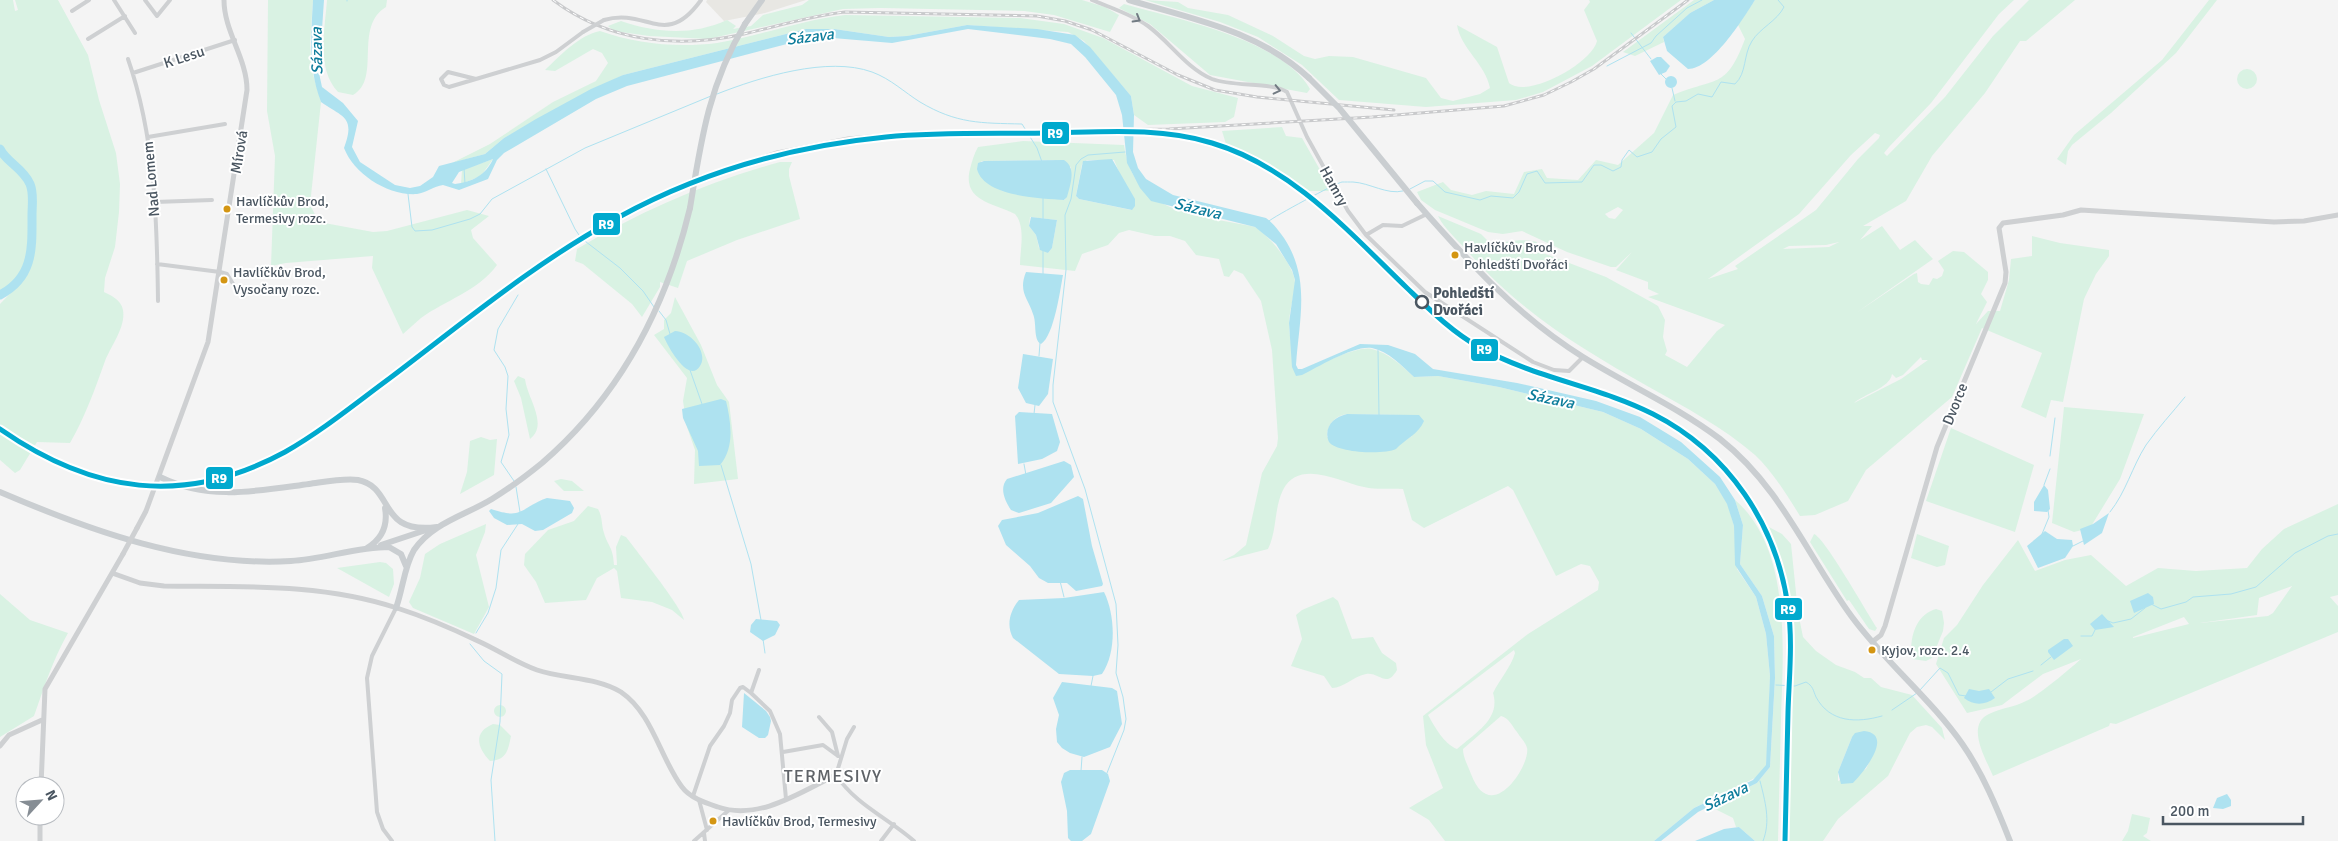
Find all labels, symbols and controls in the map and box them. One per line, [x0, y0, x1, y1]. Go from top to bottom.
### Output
one-way arrow [1132, 13, 1141, 23]
water label: Sázava [785, 24, 836, 50]
water label: Sázava [307, 26, 327, 75]
street label: K Lesu [161, 42, 207, 72]
one-way arrow [1273, 84, 1281, 95]
line badge: R9 [1041, 121, 1070, 145]
text: R9 [1047, 125, 1064, 142]
street label: Mírová [227, 129, 251, 175]
street label: Nad Lomem [139, 140, 163, 217]
street label: Hamry [1316, 163, 1352, 209]
place label: Havlíčkův Brod, Termesivy rozc. [236, 193, 329, 227]
water label: Sázava [1172, 194, 1224, 225]
marker: Havlíčkův Brod, Termesivy rozc. [222, 204, 232, 214]
line badge: R9 [592, 212, 621, 236]
text: R9 [598, 216, 615, 233]
place label: Havlíčkův Brod, Pohledští Dvořáci [1464, 239, 1568, 273]
marker: Havlíčkův Brod, Pohledští Dvořáci [1450, 250, 1460, 260]
place label: Havlíčkův Brod, Vysočany rozc. [233, 264, 326, 298]
marker: Havlíčkův Brod, Vysočany rozc. [219, 275, 229, 285]
place label: Pohledští Dvořáci [1433, 284, 1495, 319]
marker: Pohledští Dvořáci [1415, 295, 1429, 309]
line badge: R9 [1470, 338, 1499, 362]
text: R9 [1476, 341, 1493, 358]
street label: Dvorce [1938, 380, 1972, 428]
water label: Sázava [1526, 384, 1577, 414]
line badge: R9 [205, 466, 234, 490]
text: R9 [211, 470, 228, 487]
line badge: R9 [1774, 597, 1803, 621]
text: R9 [1780, 601, 1797, 618]
place label: Kyjov, rozc. 2.4 [1881, 642, 1970, 659]
marker: Kyjov, rozc. 2.4 [1867, 645, 1877, 655]
district label: TERMESIVY [784, 765, 882, 787]
north arrow [15, 776, 65, 826]
water label: Sázava [1700, 777, 1752, 816]
text: N [41, 787, 61, 804]
scale bar [2163, 794, 2303, 826]
text: 200 m [2170, 802, 2210, 820]
place label: Havlíčkův Brod, Termesivy [722, 813, 877, 830]
marker: Havlíčkův Brod, Termesivy [708, 816, 718, 826]

